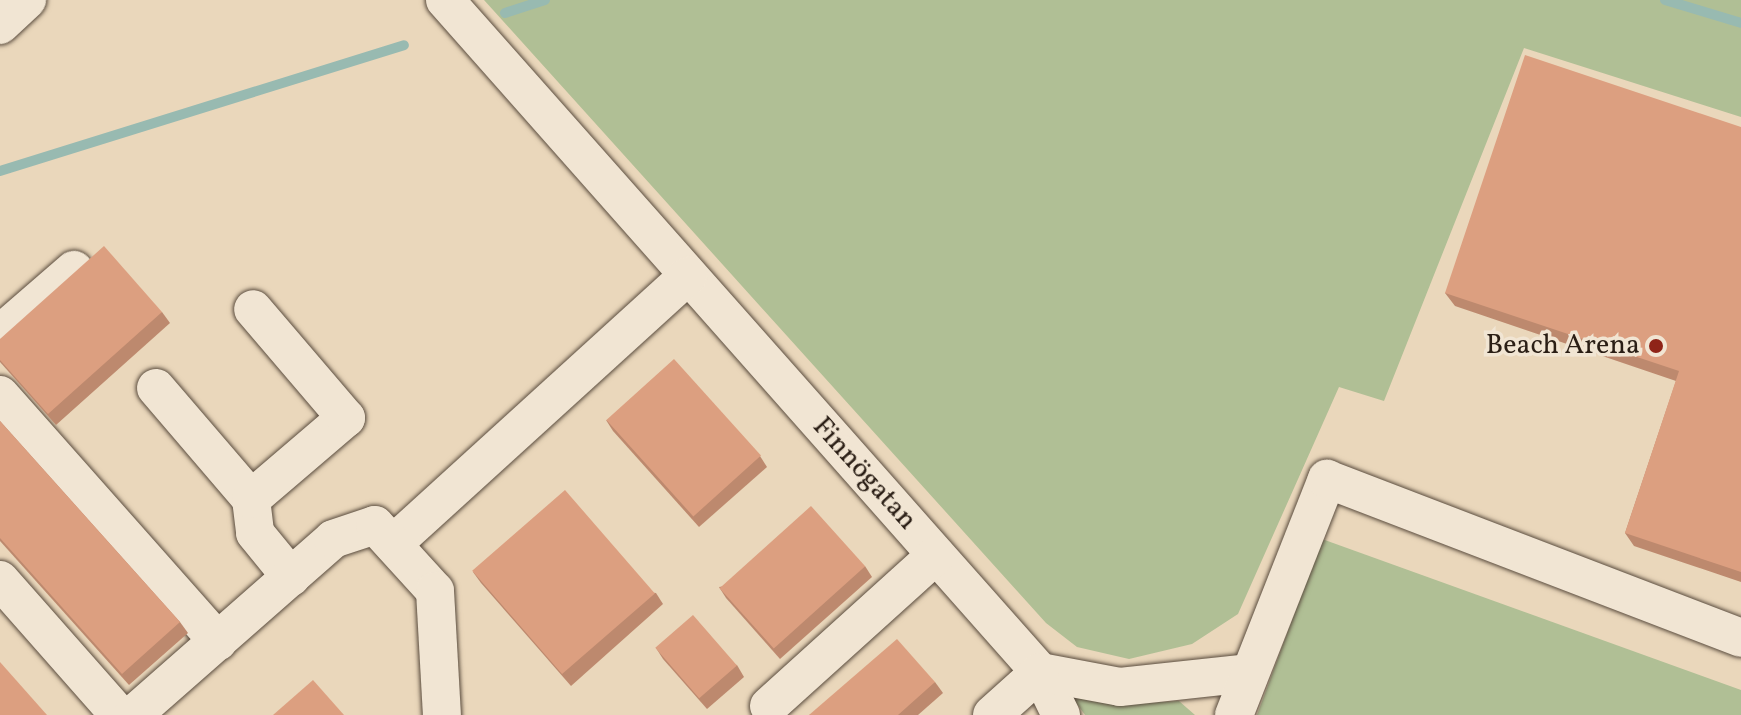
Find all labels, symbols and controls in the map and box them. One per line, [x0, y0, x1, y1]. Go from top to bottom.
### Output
place label: Beach Arena [1486, 329, 1640, 363]
marker: Beach Arena [1647, 337, 1665, 355]
street label: Finnögatan [805, 411, 923, 537]

